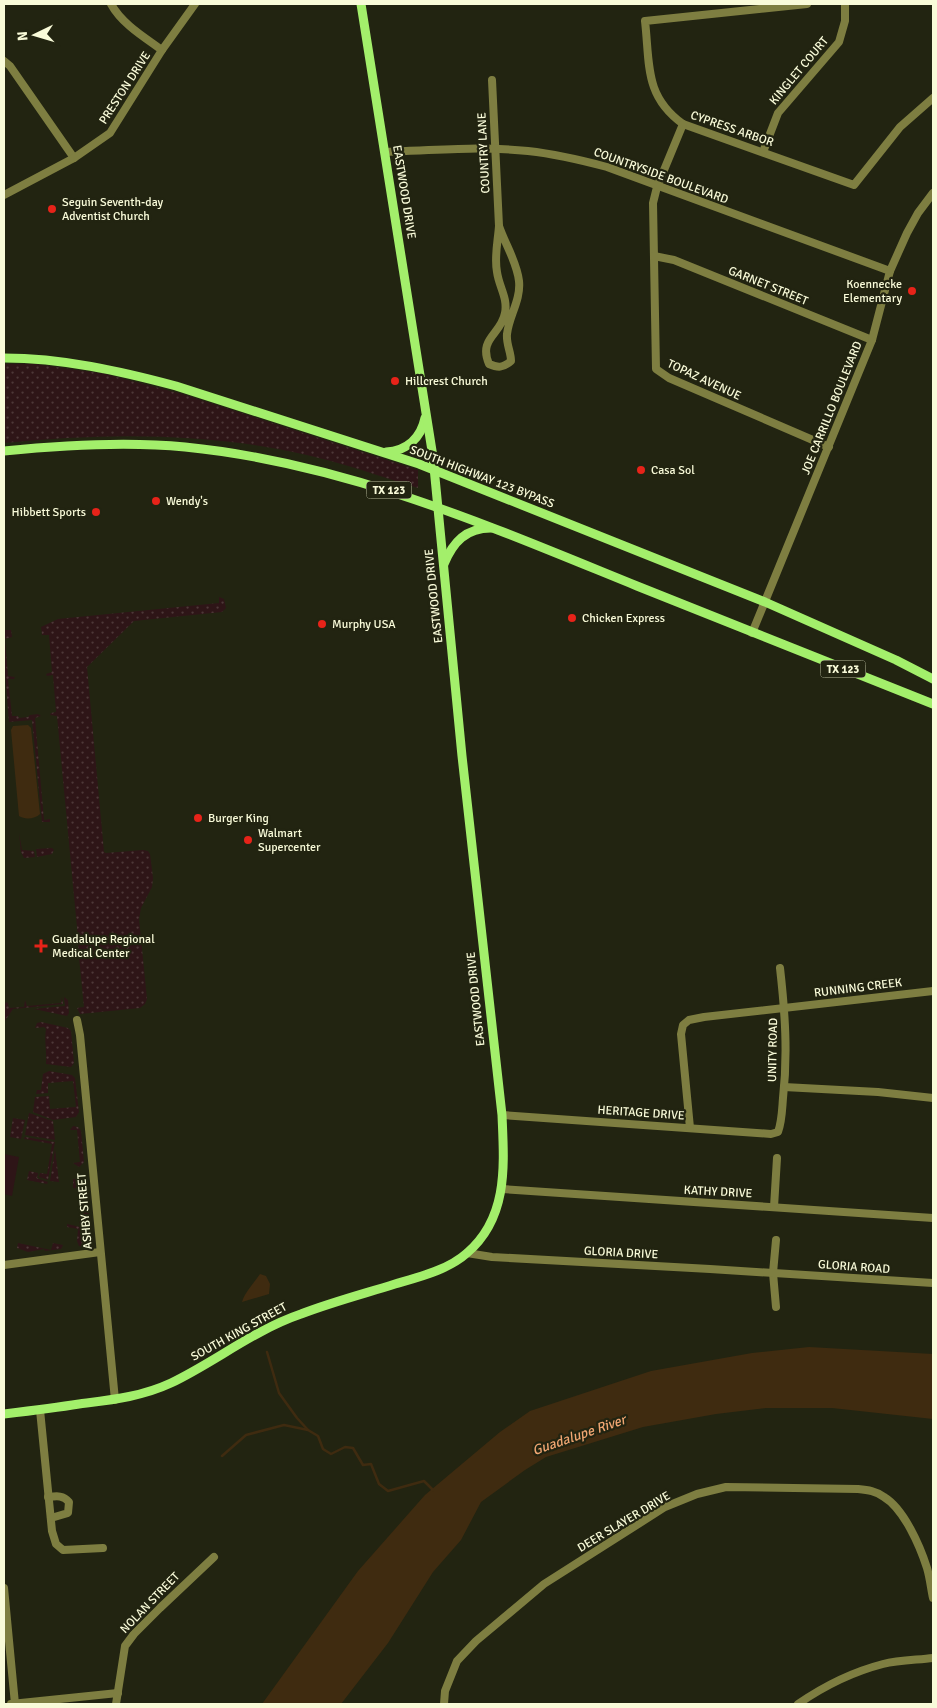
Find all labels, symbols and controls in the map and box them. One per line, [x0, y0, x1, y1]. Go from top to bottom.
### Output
north arrow [10, 10, 60, 60]
text: N [14, 30, 31, 42]
street label: KINGLET COURT [766, 34, 832, 108]
street label: PRESTON DRIVE [96, 49, 154, 127]
street label: CYPRESS ARBOR [688, 108, 776, 150]
street label: COUNTRY LANE [474, 112, 494, 194]
street label: EASTWOOD DRIVE [389, 144, 419, 240]
street label: COUNTRYSIDE BOULEVARD [592, 145, 730, 207]
place label: Seguin Seventh-day Adventist Church [62, 195, 164, 224]
marker: Seguin Seventh-day Adventist Church [46, 203, 58, 215]
street label: GARNET STREET [726, 263, 810, 309]
place label: Koennecke Elementary [843, 277, 902, 306]
marker: Koennecke Elementary [906, 285, 918, 297]
street label: JOE CARRILLO BOULEVARD [798, 339, 866, 477]
street label: TOPAZ AVENUE [665, 356, 743, 404]
place label: Hillcrest Church [405, 374, 488, 389]
marker: Hillcrest Church [389, 375, 401, 387]
street label: SOUTH HIGHWAY 123 BYPASS [408, 442, 557, 512]
place label: Casa Sol [651, 463, 695, 478]
marker: Casa Sol [635, 464, 647, 476]
road number: TX 123 [366, 482, 412, 498]
place label: Wendy's [166, 494, 208, 509]
marker: Wendy's [150, 495, 162, 507]
place label: Hibbett Sports [12, 505, 86, 520]
marker: Hibbett Sports [90, 506, 102, 518]
street label: EASTWOOD DRIVE [422, 548, 446, 644]
place label: Chicken Express [582, 611, 665, 626]
marker: Chicken Express [566, 612, 578, 624]
place label: Murphy USA [332, 617, 396, 632]
marker: Murphy USA [316, 618, 328, 630]
road number: TX 123 [820, 661, 866, 678]
place label: Burger King [208, 811, 269, 826]
marker: Burger King [192, 812, 204, 824]
place label: Walmart Supercenter [258, 826, 321, 855]
marker: Walmart Supercenter [242, 834, 254, 846]
place label: Guadalupe Regional Medical Center [52, 932, 155, 961]
marker: Guadalupe Regional Medical Center [34, 939, 48, 953]
street label: EASTWOOD DRIVE [464, 951, 488, 1047]
street label: RUNNING CREEK [813, 975, 903, 1001]
street label: UNITY ROAD [765, 1018, 781, 1082]
street label: HERITAGE DRIVE [597, 1102, 685, 1124]
street label: ASHBY STREET [74, 1172, 96, 1250]
street label: KATHY DRIVE [683, 1183, 753, 1201]
street label: GLORIA DRIVE [583, 1244, 659, 1262]
street label: GLORIA ROAD [817, 1257, 891, 1277]
street label: SOUTH KING STREET [188, 1299, 290, 1365]
water label: Guadalupe River [530, 1410, 630, 1459]
street label: DEER SLAYER DRIVE [575, 1488, 673, 1556]
street label: NOLAN STREET [117, 1569, 183, 1637]

